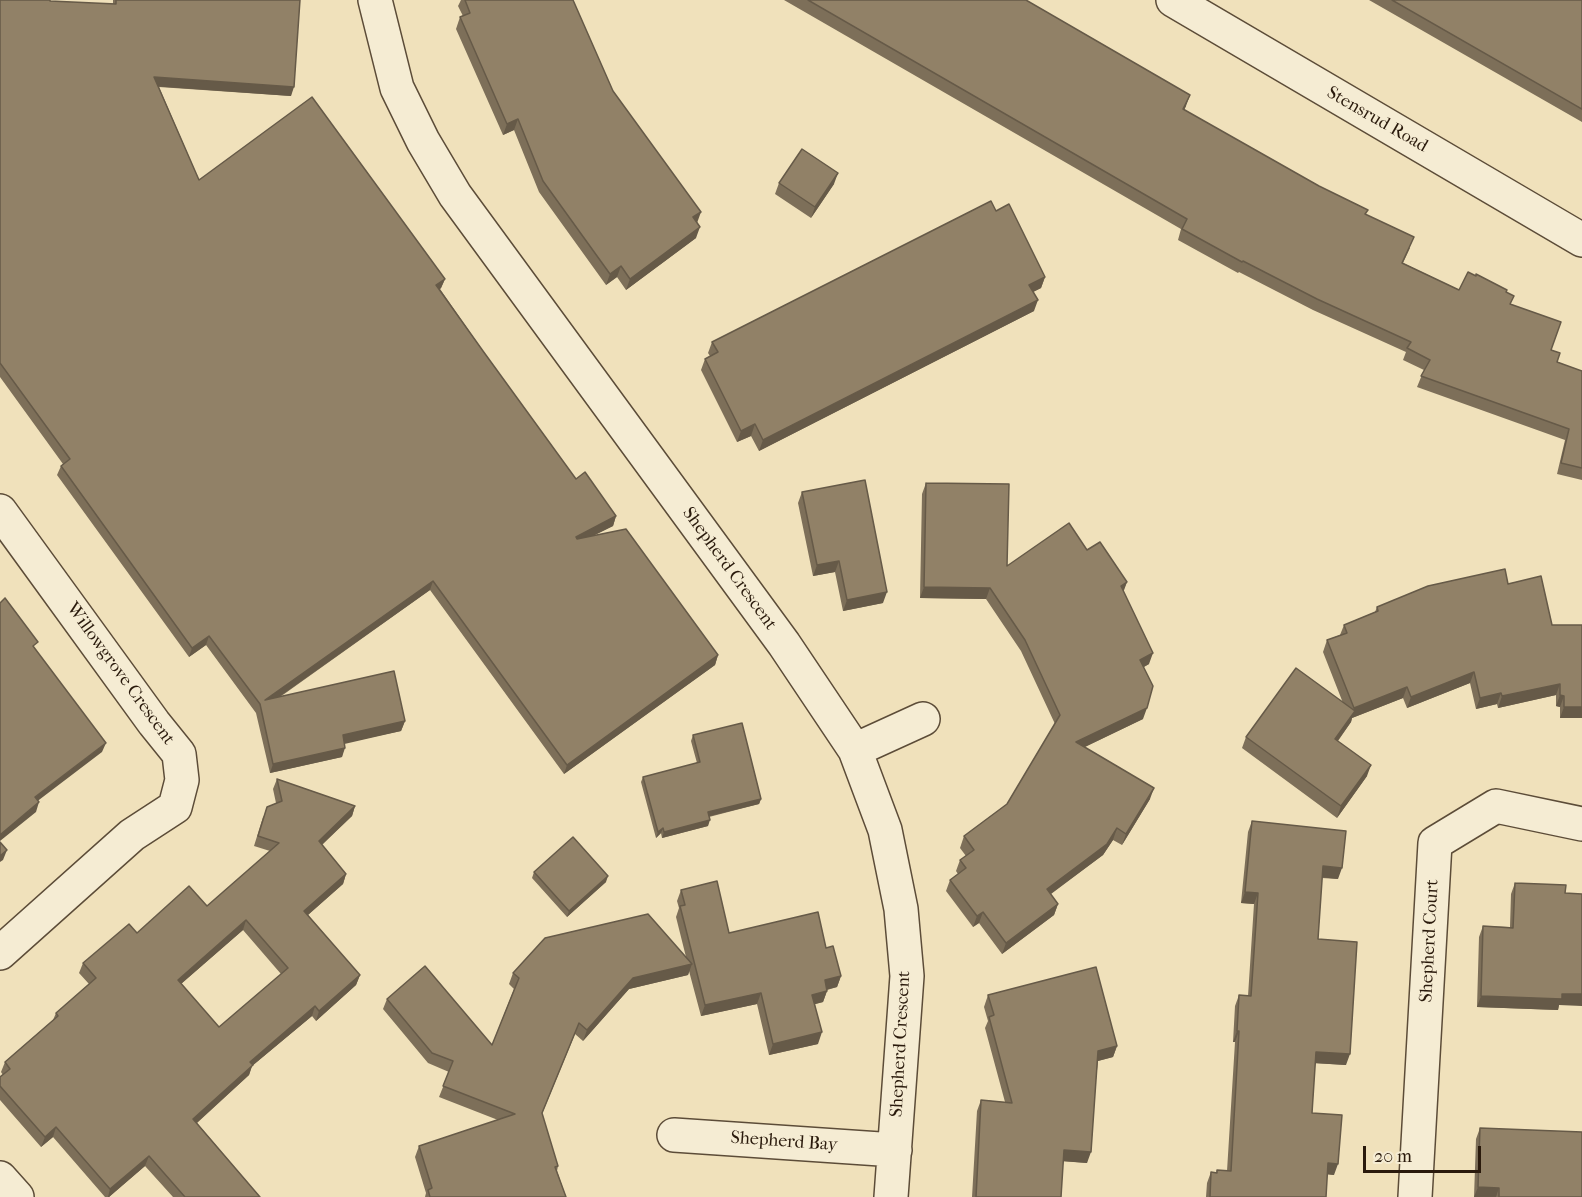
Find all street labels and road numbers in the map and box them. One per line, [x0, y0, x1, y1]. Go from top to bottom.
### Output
street label: Stensrud Road [1323, 82, 1431, 158]
street label: Shepherd Crescent [677, 503, 781, 635]
street label: Willowgrove Crescent [61, 599, 179, 749]
street label: Shepherd Court [1416, 879, 1444, 1003]
street label: Shepherd Crescent [886, 970, 916, 1118]
street label: Shepherd Bay [730, 1127, 838, 1157]

